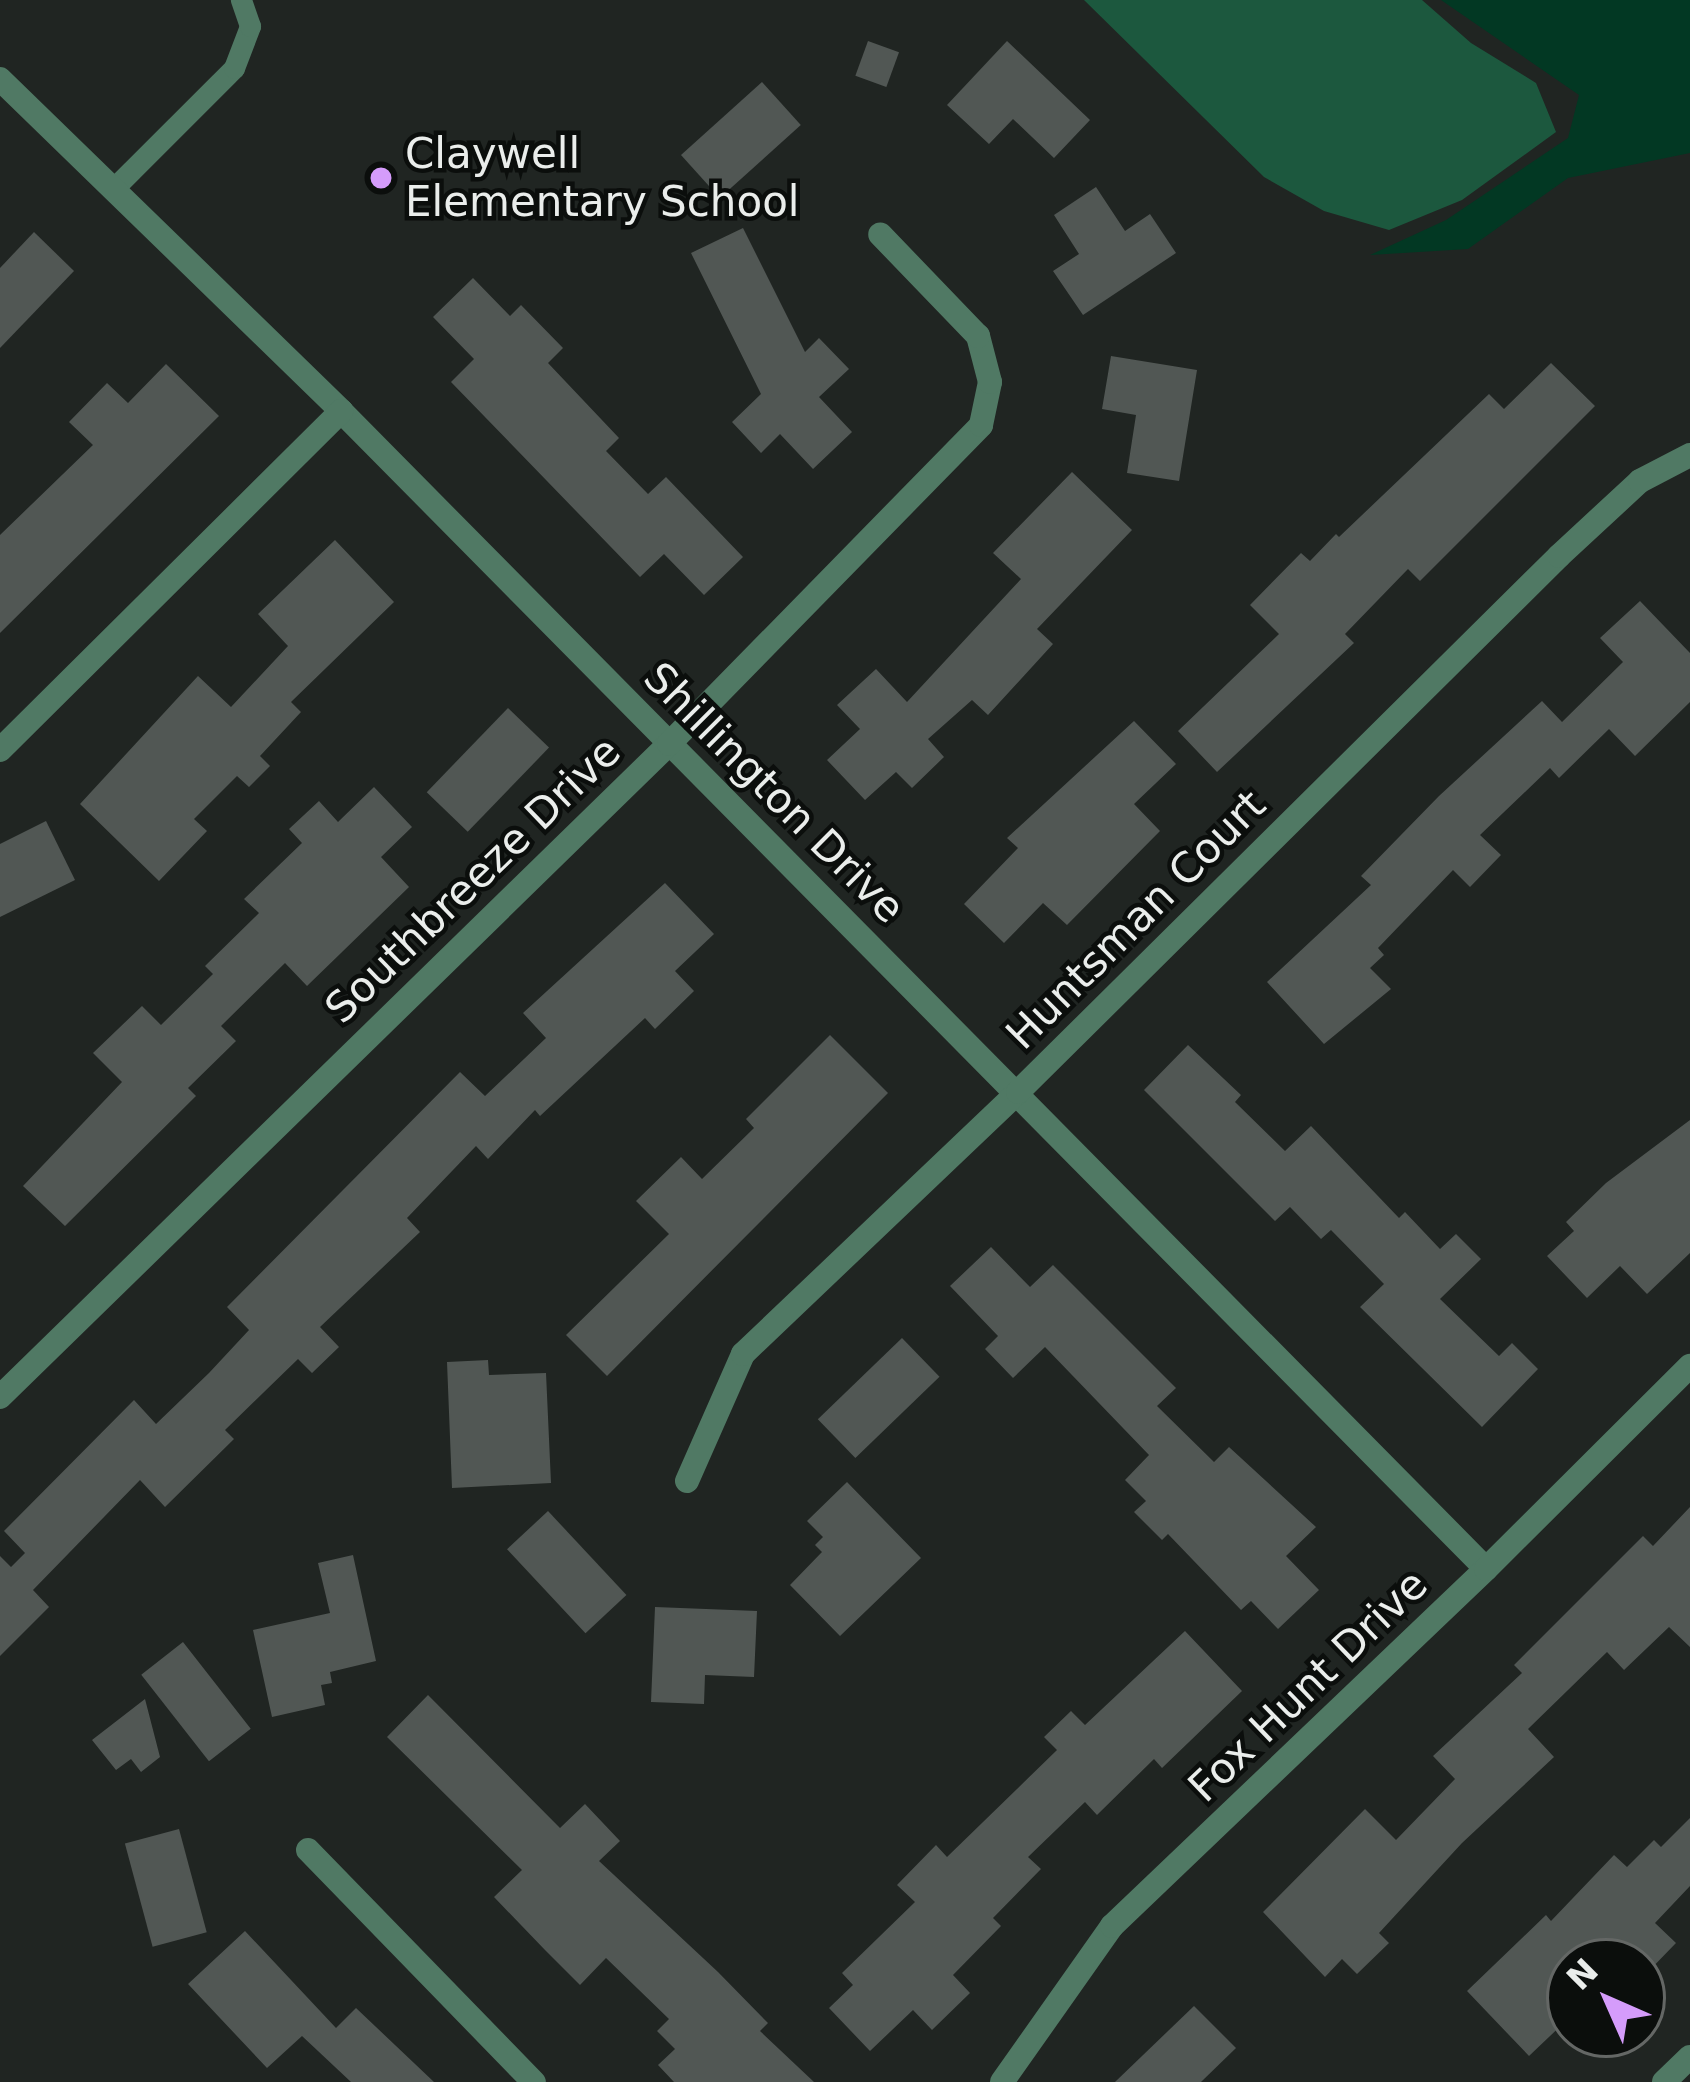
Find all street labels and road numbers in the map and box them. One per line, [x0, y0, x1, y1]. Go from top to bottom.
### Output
street label: Shillington Drive [633, 652, 915, 934]
street label: Southbreeze Drive [315, 726, 631, 1034]
street label: Huntsman Court [996, 780, 1276, 1060]
street label: Fox Hunt Drive [1178, 1560, 1438, 1812]

